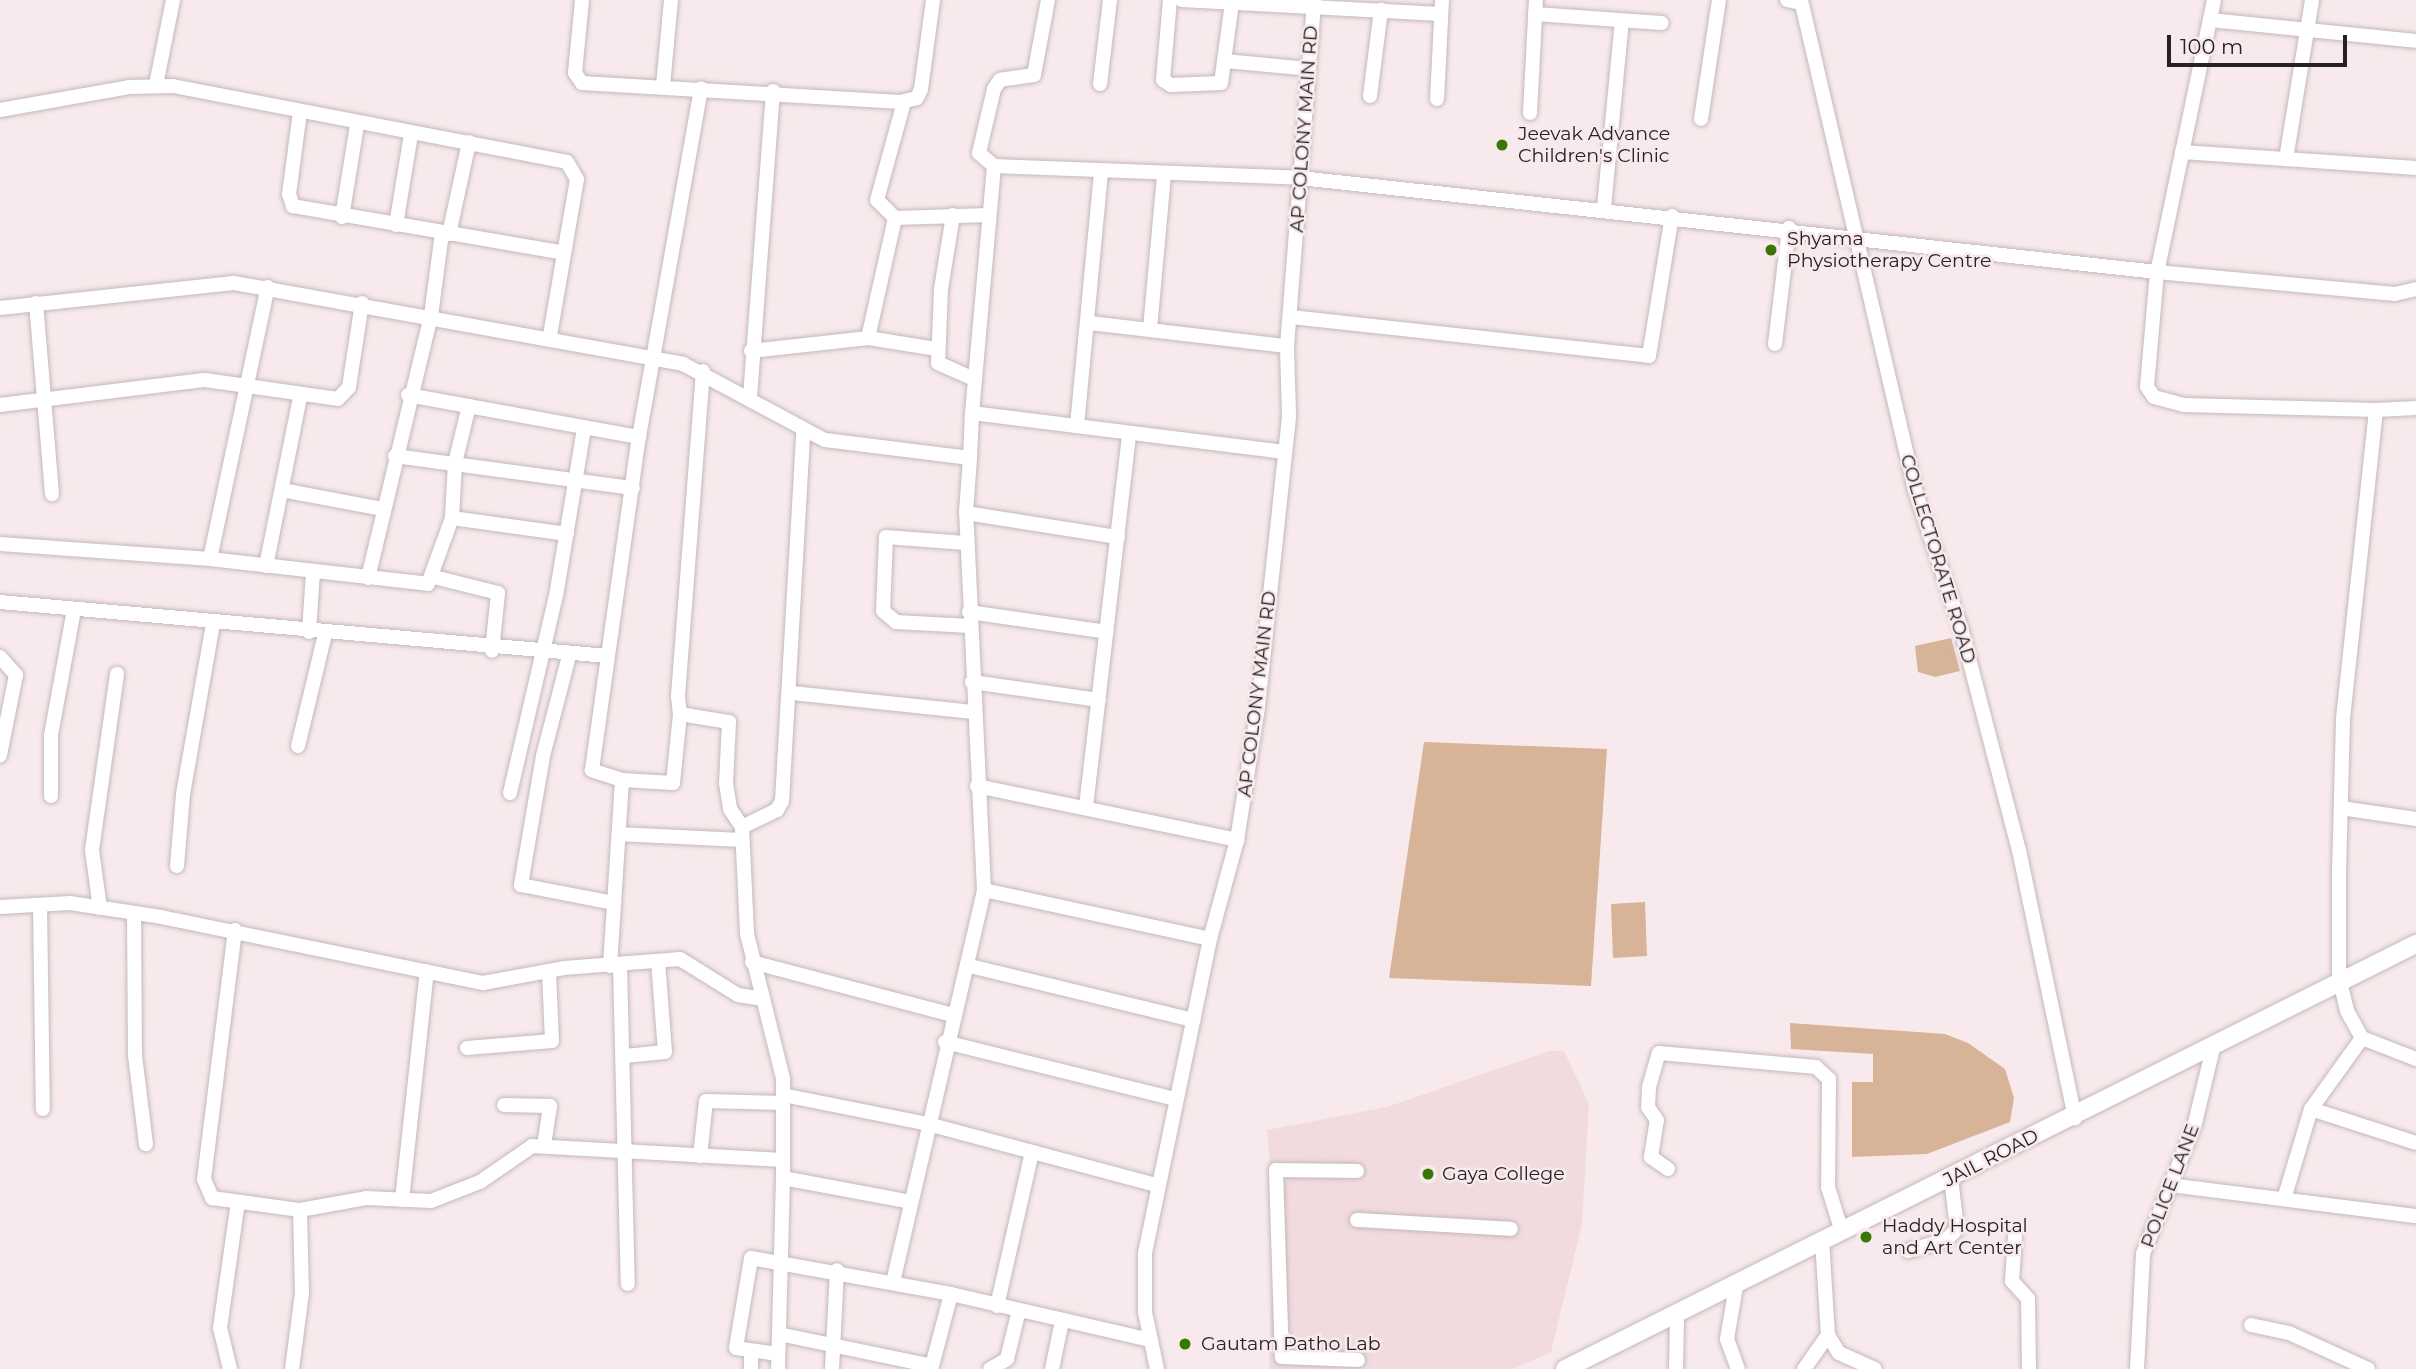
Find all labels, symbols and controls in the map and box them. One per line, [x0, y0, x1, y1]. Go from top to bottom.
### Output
scale bar [2171, 21, 2351, 65]
street label: AP COLONY MAIN RD [1285, 25, 1323, 233]
text: 100 m [2180, 34, 2243, 59]
place label: Jeevak Advance Children's Clinic [1518, 123, 1670, 167]
marker: Jeevak Advance Children's Clinic [1492, 135, 1512, 155]
place label: Shyama Physiotherapy Centre [1787, 228, 1991, 272]
marker: Shyama Physiotherapy Centre [1761, 240, 1781, 260]
street label: COLLECTORATE ROAD [1895, 452, 1981, 666]
street label: AP COLONY MAIN RD [1233, 590, 1281, 798]
street label: POLICE LANE [2136, 1121, 2204, 1251]
street label: JAIL ROAD [1940, 1124, 2042, 1192]
place label: Gaya College [1442, 1163, 1565, 1185]
marker: Gaya College [1420, 1166, 1436, 1182]
place label: Haddy Hospital and Art Center [1882, 1215, 2028, 1259]
marker: Haddy Hospital and Art Center [1856, 1227, 1876, 1247]
place label: Gautam Patho Lab [1201, 1333, 1381, 1355]
marker: Gautam Patho Lab [1175, 1334, 1195, 1354]

